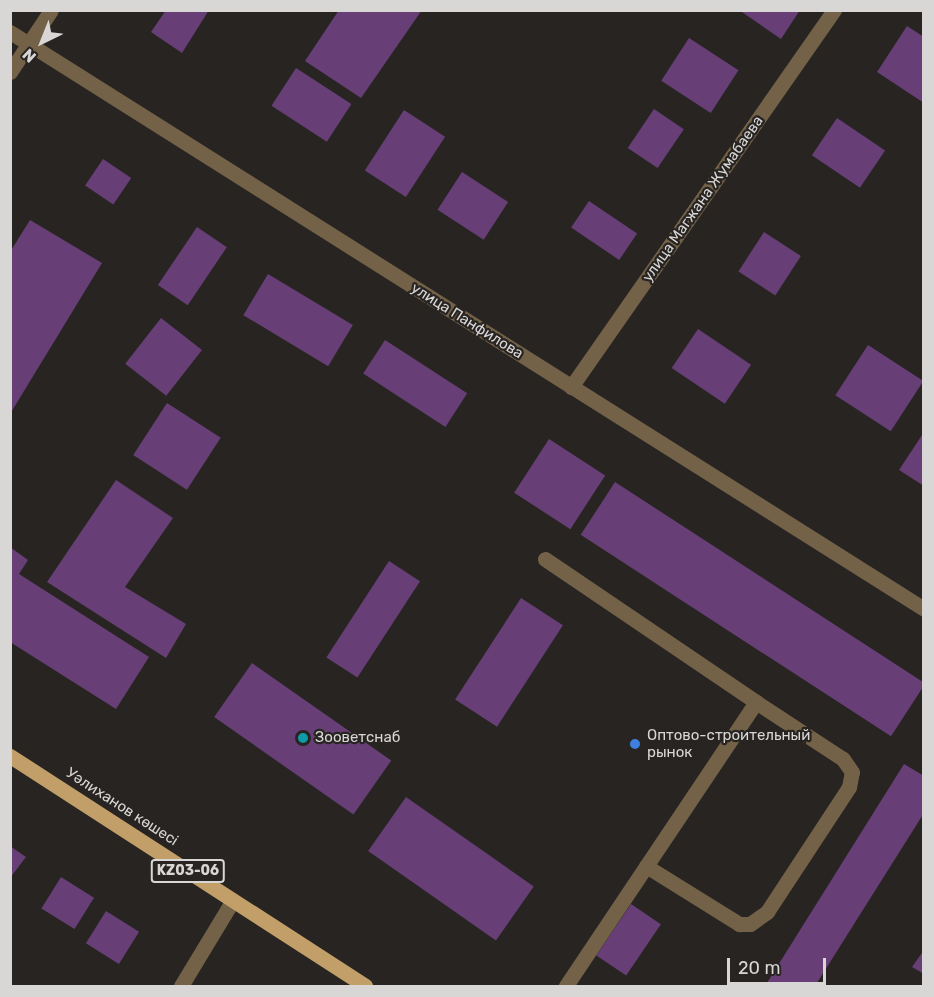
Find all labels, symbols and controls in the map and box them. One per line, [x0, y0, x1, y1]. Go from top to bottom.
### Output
north arrow [12, 12, 72, 72]
text: N [19, 45, 40, 66]
street label: улица Магжана Жумабаева [639, 113, 767, 285]
street label: улица Панфилова [408, 279, 526, 363]
place label: Оптово-строительный рынок [647, 726, 810, 761]
place label: Зооветснаб [315, 729, 400, 747]
marker: Зооветснаб [296, 731, 310, 745]
marker: Оптово-строительный рынок [628, 737, 642, 751]
street label: Уәлиханов көшесі [63, 764, 181, 850]
road number: KZ03-06 [150, 860, 225, 882]
scale bar [730, 946, 829, 984]
text: 20 m [738, 957, 780, 979]

